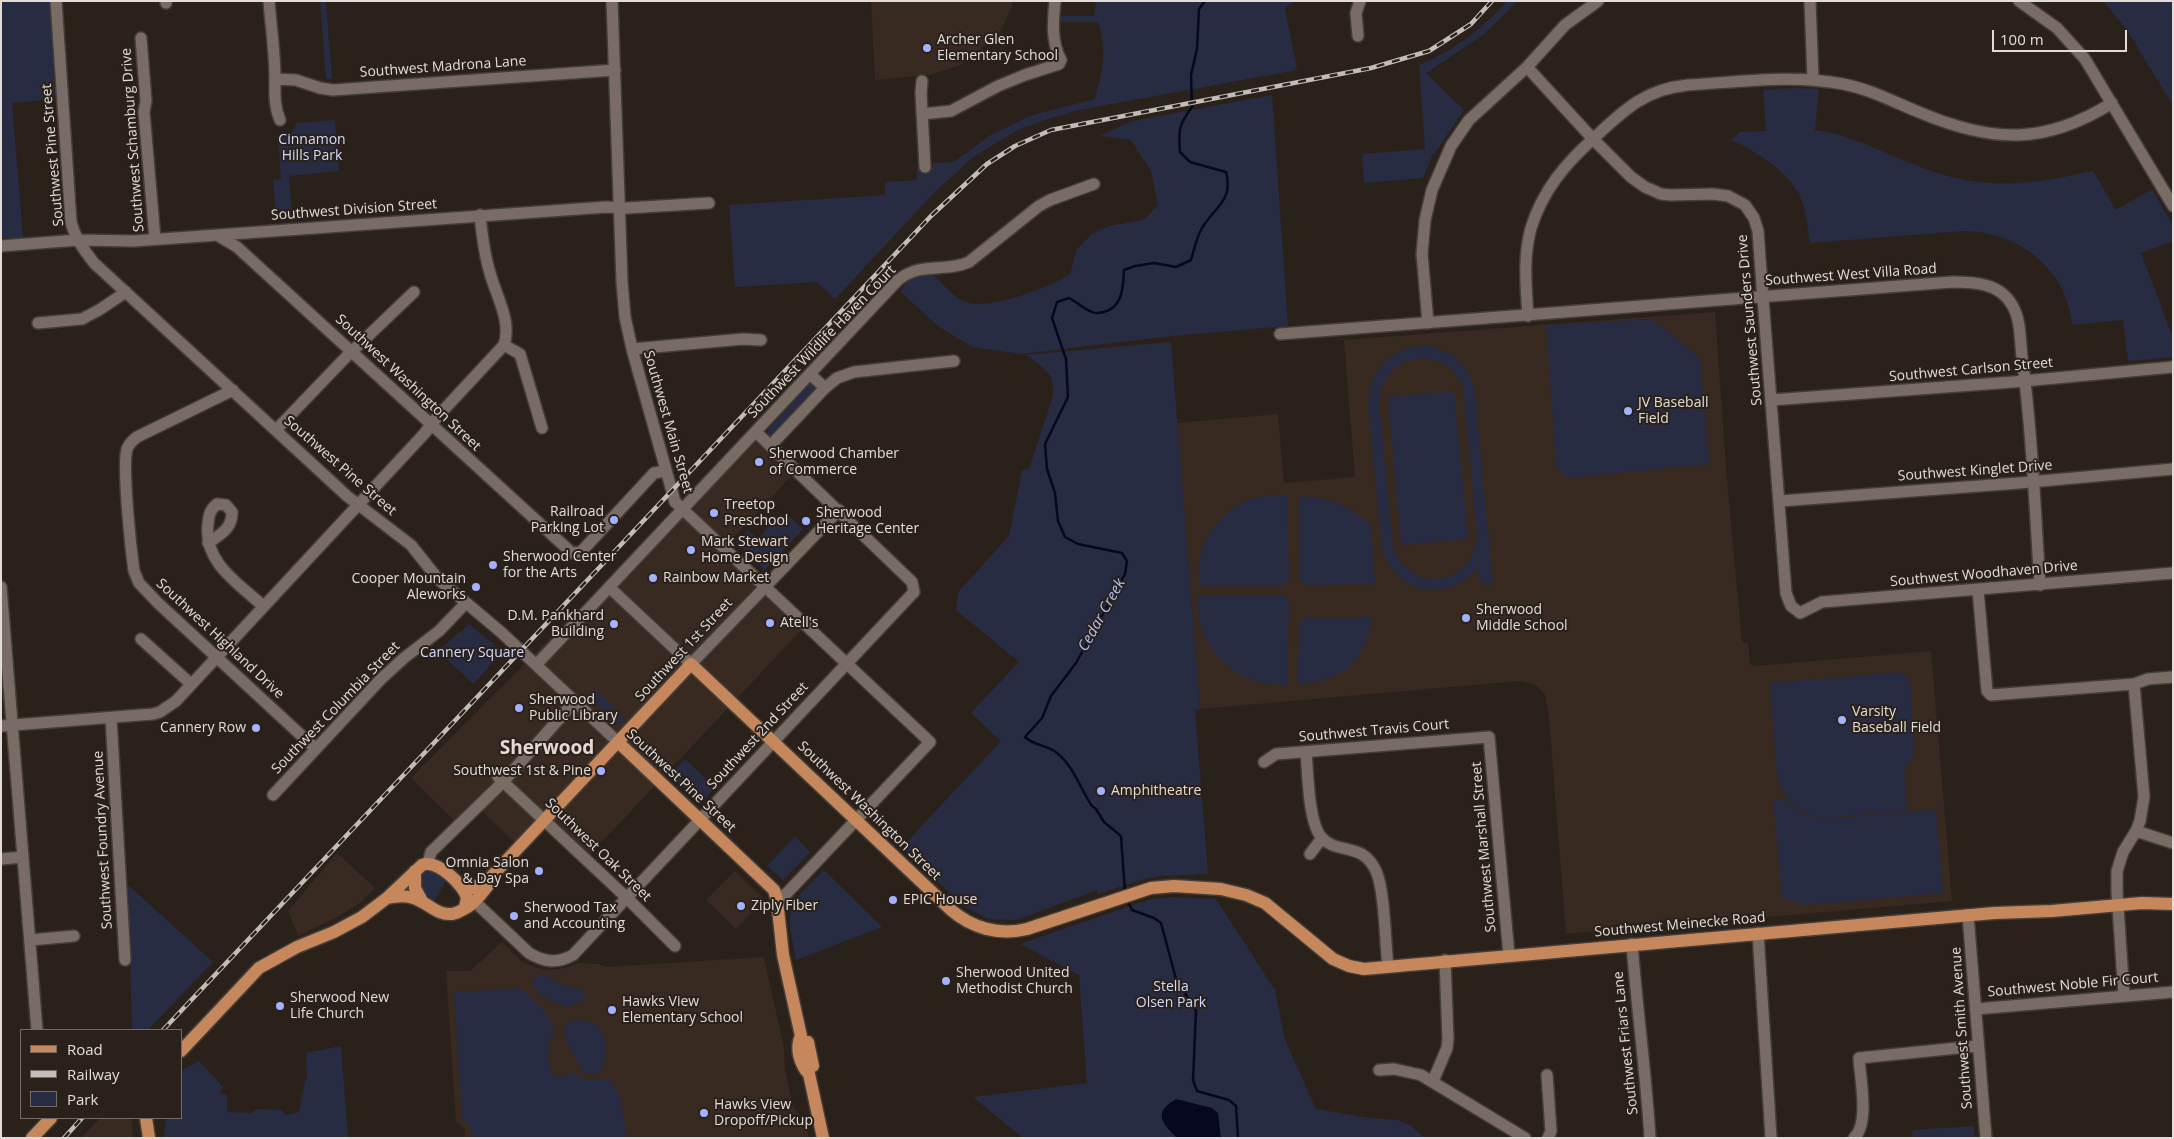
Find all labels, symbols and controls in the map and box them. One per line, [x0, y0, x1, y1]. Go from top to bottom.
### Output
scale bar [1994, 20, 2129, 52]
text: 100 m [2000, 29, 2044, 49]
place label: Archer Glen Elementary School [937, 32, 1058, 64]
marker: Archer Glen Elementary School [921, 42, 933, 54]
street label: Southwest Schamburg Drive [118, 47, 148, 233]
street label: Southwest Madrona Lane [359, 53, 527, 81]
street label: Southwest Pine Street [38, 83, 68, 227]
park label: Cinnamon Hills Park [278, 132, 346, 164]
street label: Southwest Division Street [270, 196, 438, 224]
street label: Southwest Saunders Drive [1734, 234, 1766, 406]
street label: Southwest West Villa Road [1765, 261, 1937, 289]
street label: Southwest Wildlife Haven Court [744, 262, 900, 422]
street label: Southwest Washington Street [332, 311, 484, 455]
street label: Southwest Main Street [640, 349, 696, 495]
street label: Southwest Carlson Street [1888, 354, 2054, 386]
place label: JV Baseball Field [1638, 395, 1709, 428]
marker: JV Baseball Field [1622, 405, 1634, 417]
street label: Southwest Pine Street [280, 413, 400, 519]
place label: Sherwood Chamber of Commerce [769, 446, 899, 478]
marker: Sherwood Chamber of Commerce [753, 456, 765, 468]
street label: Southwest Kinglet Drive [1897, 457, 2053, 485]
place label: Treetop Preschool [724, 497, 788, 530]
place label: Railroad Parking Lot [531, 504, 604, 536]
place label: Sherwood Heritage Center [816, 505, 919, 538]
marker: Treetop Preschool [708, 507, 720, 519]
marker: Railroad Parking Lot [608, 514, 620, 526]
marker: Sherwood Heritage Center [800, 515, 812, 527]
place label: Mark Stewart Home Design [701, 534, 789, 566]
marker: Mark Stewart Home Design [685, 544, 697, 556]
place label: Sherwood Center for the Arts [503, 549, 617, 582]
street label: Southwest Woodhaven Drive [1889, 557, 2079, 591]
marker: Sherwood Center for the Arts [487, 559, 499, 571]
place label: Rainbow Market [663, 570, 769, 586]
place label: Cooper Mountain Aleworks [351, 571, 466, 604]
marker: Rainbow Market [647, 572, 659, 584]
street label: Southwest Highland Drive [153, 575, 287, 703]
water label: Cedar Creek [1075, 576, 1129, 654]
marker: Cooper Mountain Aleworks [470, 581, 482, 593]
street label: Southwest 1st Street [632, 595, 736, 705]
place label: Sherwood Middle School [1476, 602, 1568, 634]
place label: D.M. Pankhard Building [507, 608, 604, 640]
marker: Sherwood Middle School [1460, 612, 1472, 624]
place label: Atell's [780, 615, 819, 631]
marker: Atell's [764, 617, 776, 629]
marker: D.M. Pankhard Building [608, 618, 620, 630]
street label: Southwest Columbia Street [268, 638, 404, 778]
park label: Cannery Square [420, 645, 524, 661]
street label: Southwest 2nd Street [704, 679, 812, 793]
place label: Sherwood Public Library [529, 692, 618, 724]
marker: Sherwood Public Library [513, 702, 525, 714]
place label: Varsity Baseball Field [1852, 704, 1941, 736]
marker: Varsity Baseball Field [1836, 714, 1848, 726]
street label: Southwest Travis Court [1298, 716, 1450, 746]
place label: Cannery Row [160, 720, 246, 736]
marker: Cannery Row [250, 722, 262, 734]
street label: Southwest Pine Street [623, 726, 739, 836]
district label: Sherwood [500, 738, 594, 760]
street label: Southwest Washington Street [794, 738, 944, 884]
street label: Southwest Foundry Avenue [90, 750, 116, 930]
street label: Southwest Marshall Street [1468, 761, 1500, 933]
place label: Southwest 1st & Pine [453, 763, 591, 779]
marker: Southwest 1st & Pine [595, 765, 607, 777]
place label: Amphitheatre [1111, 783, 1201, 799]
marker: Amphitheatre [1095, 785, 1107, 797]
street label: Southwest Oak Street [541, 795, 655, 905]
place label: Omnia Salon & Day Spa [446, 855, 529, 888]
marker: Omnia Salon & Day Spa [533, 865, 545, 877]
place label: EPIC House [903, 892, 977, 908]
marker: EPIC House [887, 894, 899, 906]
place label: Ziply Fiber [751, 898, 818, 914]
place label: Sherwood Tax and Accounting [524, 900, 625, 932]
marker: Ziply Fiber [735, 900, 747, 912]
street label: Southwest Meinecke Road [1594, 909, 1766, 941]
marker: Sherwood Tax and Accounting [508, 910, 520, 922]
street label: Southwest Smith Avenue [1948, 946, 1976, 1110]
place label: Sherwood United Methodist Church [956, 965, 1073, 998]
street label: Southwest Noble Fir Court [1987, 969, 2159, 1001]
street label: Southwest Friars Lane [1610, 970, 1642, 1116]
marker: Sherwood United Methodist Church [940, 975, 952, 987]
park label: Stella Olsen Park [1136, 979, 1206, 1012]
place label: Sherwood New Life Church [290, 990, 389, 1022]
place label: Hawks View Elementary School [622, 994, 743, 1026]
marker: Sherwood New Life Church [274, 1000, 286, 1012]
marker: Hawks View Elementary School [606, 1004, 618, 1016]
legend [20, 1029, 182, 1119]
text: Road [67, 1039, 103, 1059]
text: Railway [67, 1064, 120, 1084]
text: Park [67, 1089, 98, 1109]
place label: Hawks View Dropoff/Pickup [714, 1097, 813, 1130]
marker: Hawks View Dropoff/Pickup [698, 1107, 710, 1119]

